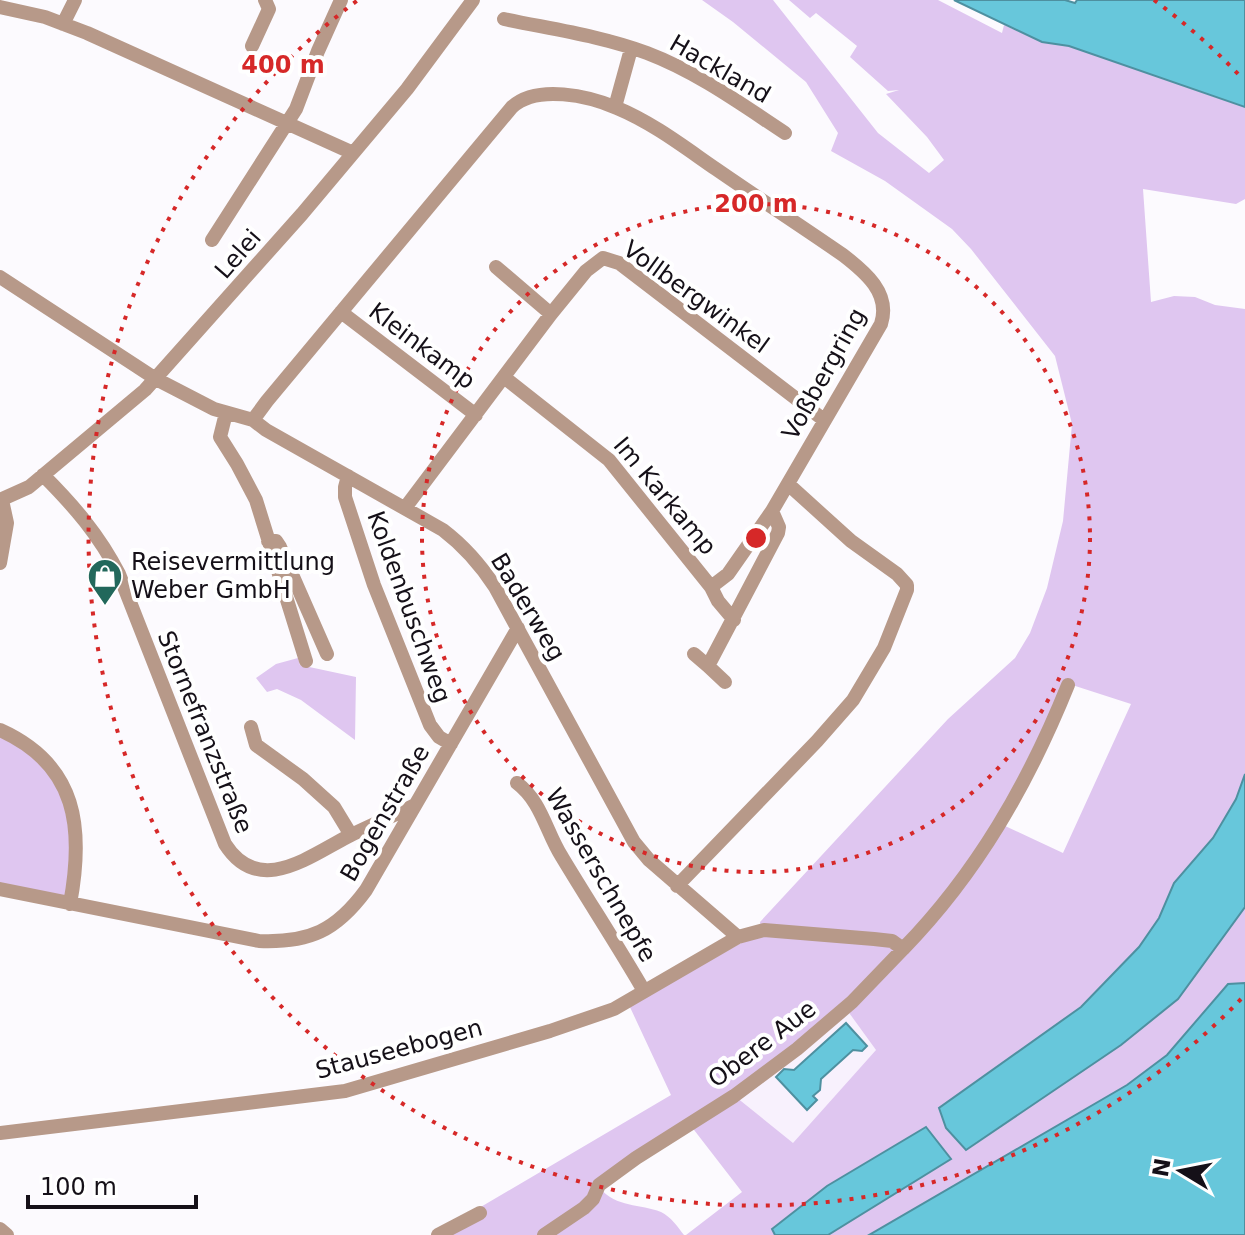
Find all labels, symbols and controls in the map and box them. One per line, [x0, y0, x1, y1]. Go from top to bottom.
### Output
street label: Hackland [665, 29, 775, 109]
text: 400 m [241, 51, 325, 79]
text: 200 m [714, 190, 798, 218]
street label: Lelei [209, 224, 267, 284]
street label: Vollbergwinkel [618, 235, 774, 359]
street label: Kleinkamp [363, 297, 481, 395]
street label: Voßbergring [776, 303, 872, 445]
street label: Im Karkamp [608, 432, 722, 560]
street label: Koldenbuschweg [361, 507, 457, 707]
centre of rings [742, 524, 770, 552]
place label: Reisevermittlung Weber GmbH [131, 548, 335, 604]
street label: Baderweg [485, 548, 571, 666]
shop icon: Reisevermittlung Weber GmbH [86, 557, 124, 607]
street label: Stornefranzstraße [152, 627, 258, 837]
street label: Bogenstraße [335, 740, 435, 886]
street label: Wasserschnepfe [540, 783, 662, 967]
street label: Obere Aue [703, 995, 821, 1093]
street label: Stauseebogen [312, 1013, 486, 1085]
north arrow [1141, 1131, 1221, 1211]
text: N [1148, 1156, 1176, 1179]
scale bar [28, 1159, 196, 1209]
text: 100 m [40, 1173, 117, 1201]

